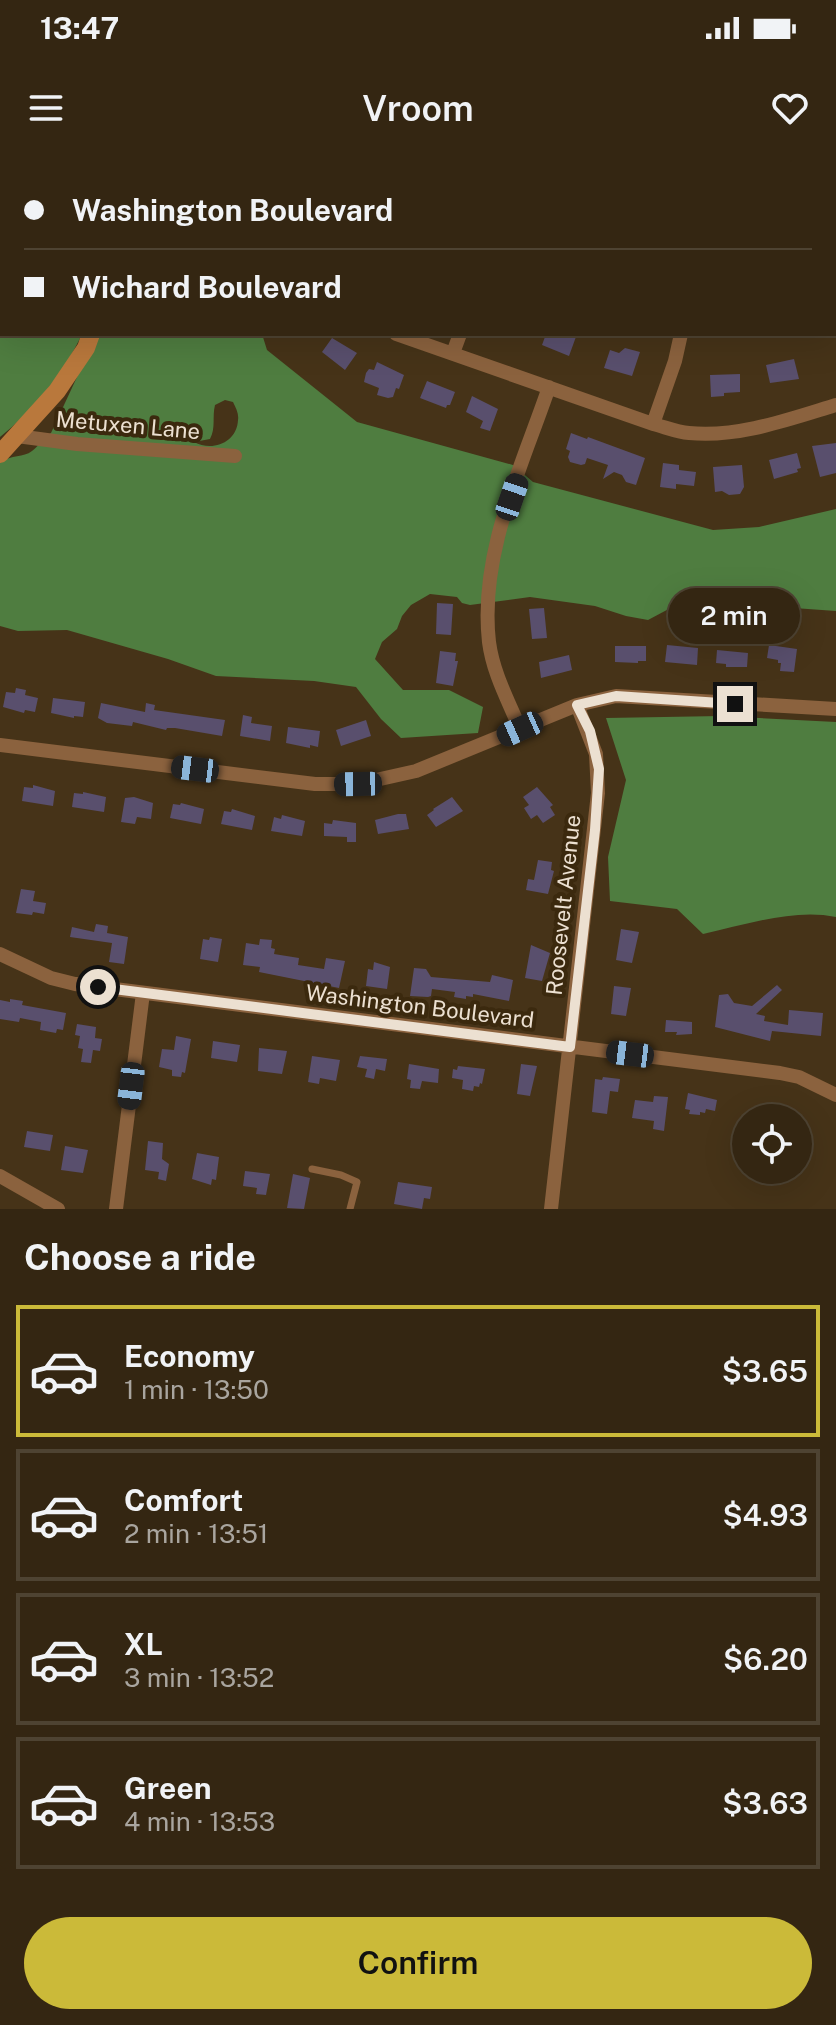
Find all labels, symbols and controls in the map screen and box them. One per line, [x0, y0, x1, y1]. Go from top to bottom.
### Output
text: 13:47 [40, 10, 119, 46]
icon: menu [24, 86, 68, 130]
icon: heart [768, 86, 812, 130]
text: Vroom [362, 87, 474, 129]
text: Washington Boulevard [72, 192, 393, 228]
text: Wichard Boulevard [72, 269, 342, 305]
street label: Metuxen Lane [55, 406, 201, 444]
car [493, 470, 531, 524]
callout: 2 min [669, 588, 801, 644]
text: 2 min [700, 600, 768, 631]
route end [717, 686, 753, 722]
car [493, 708, 547, 750]
car [170, 754, 220, 784]
car [334, 772, 382, 796]
street label: Roosevelt Avenue [541, 813, 585, 997]
route start [80, 969, 116, 1005]
street label: Washington Boulevard [304, 979, 536, 1033]
car [605, 1039, 655, 1069]
car [116, 1061, 146, 1111]
map controls [732, 1104, 812, 1184]
button: locate [732, 1104, 812, 1184]
text: Choose a ride [24, 1236, 256, 1278]
icon: car [28, 1335, 100, 1407]
text: Economy [124, 1338, 255, 1374]
text: $3.65 [722, 1353, 808, 1389]
text: 1 min · 13:50 [124, 1374, 269, 1405]
icon: car [28, 1479, 100, 1551]
text: Comfort [124, 1482, 243, 1518]
text: $4.93 [722, 1497, 808, 1533]
text: 2 min · 13:51 [124, 1518, 268, 1549]
icon: car [28, 1623, 100, 1695]
text: XL [124, 1626, 163, 1662]
text: $6.20 [723, 1641, 808, 1677]
text: 3 min · 13:52 [124, 1662, 274, 1693]
icon: car [28, 1767, 100, 1839]
text: Green [124, 1770, 211, 1806]
text: $3.63 [722, 1785, 808, 1821]
text: 4 min · 13:53 [124, 1806, 275, 1837]
button: Confirm [24, 1917, 812, 2009]

